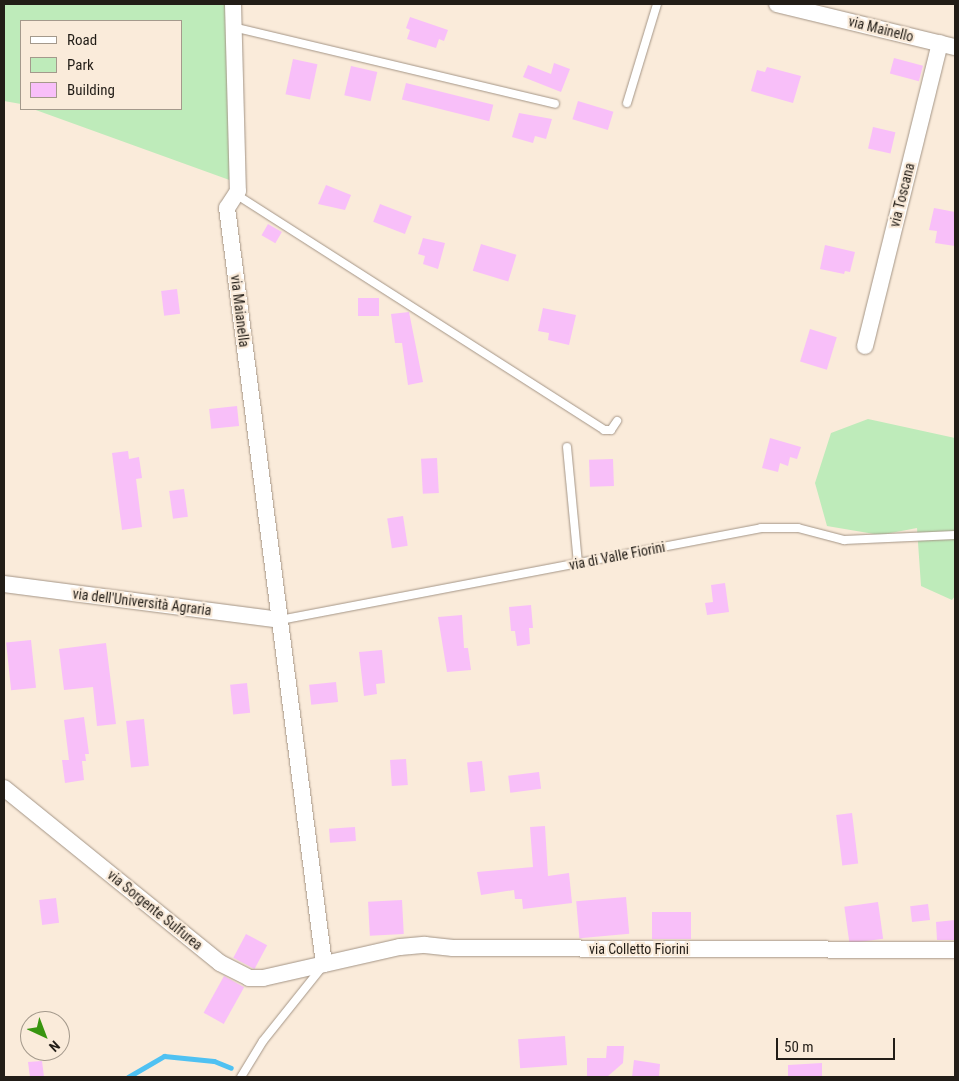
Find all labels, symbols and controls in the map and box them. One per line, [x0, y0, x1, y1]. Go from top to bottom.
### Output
street label: via Mainello [847, 13, 915, 45]
legend [20, 20, 182, 110]
text: Road [67, 31, 97, 49]
text: Park [67, 56, 94, 74]
text: Building [67, 81, 115, 99]
street label: via Toscana [886, 161, 918, 229]
street label: via Maianella [227, 274, 253, 348]
street label: via di Valle Fiorini [568, 538, 666, 574]
street label: via dell'Università Agraria [72, 585, 212, 619]
street label: via Sorgente Sulfurea [104, 866, 206, 954]
street label: via Colletto Fiorini [589, 941, 689, 957]
north arrow [20, 1011, 70, 1061]
scale bar [779, 1028, 898, 1060]
text: N [46, 1037, 63, 1055]
text: 50 m [784, 1038, 814, 1056]

